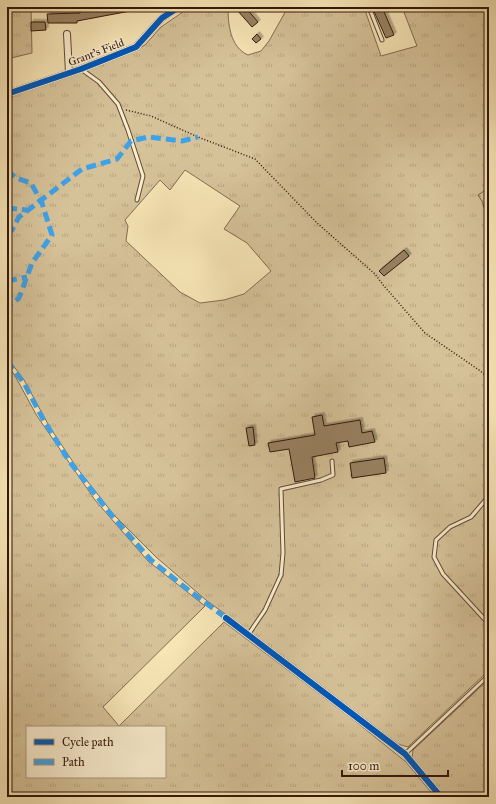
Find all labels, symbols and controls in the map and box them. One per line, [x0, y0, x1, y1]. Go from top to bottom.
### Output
street label: Grant's Field [66, 36, 126, 69]
legend [26, 726, 166, 778]
text: Cycle path [62, 735, 114, 749]
scale bar [342, 752, 448, 778]
text: Path [62, 755, 85, 769]
text: 100 m [348, 759, 379, 773]

